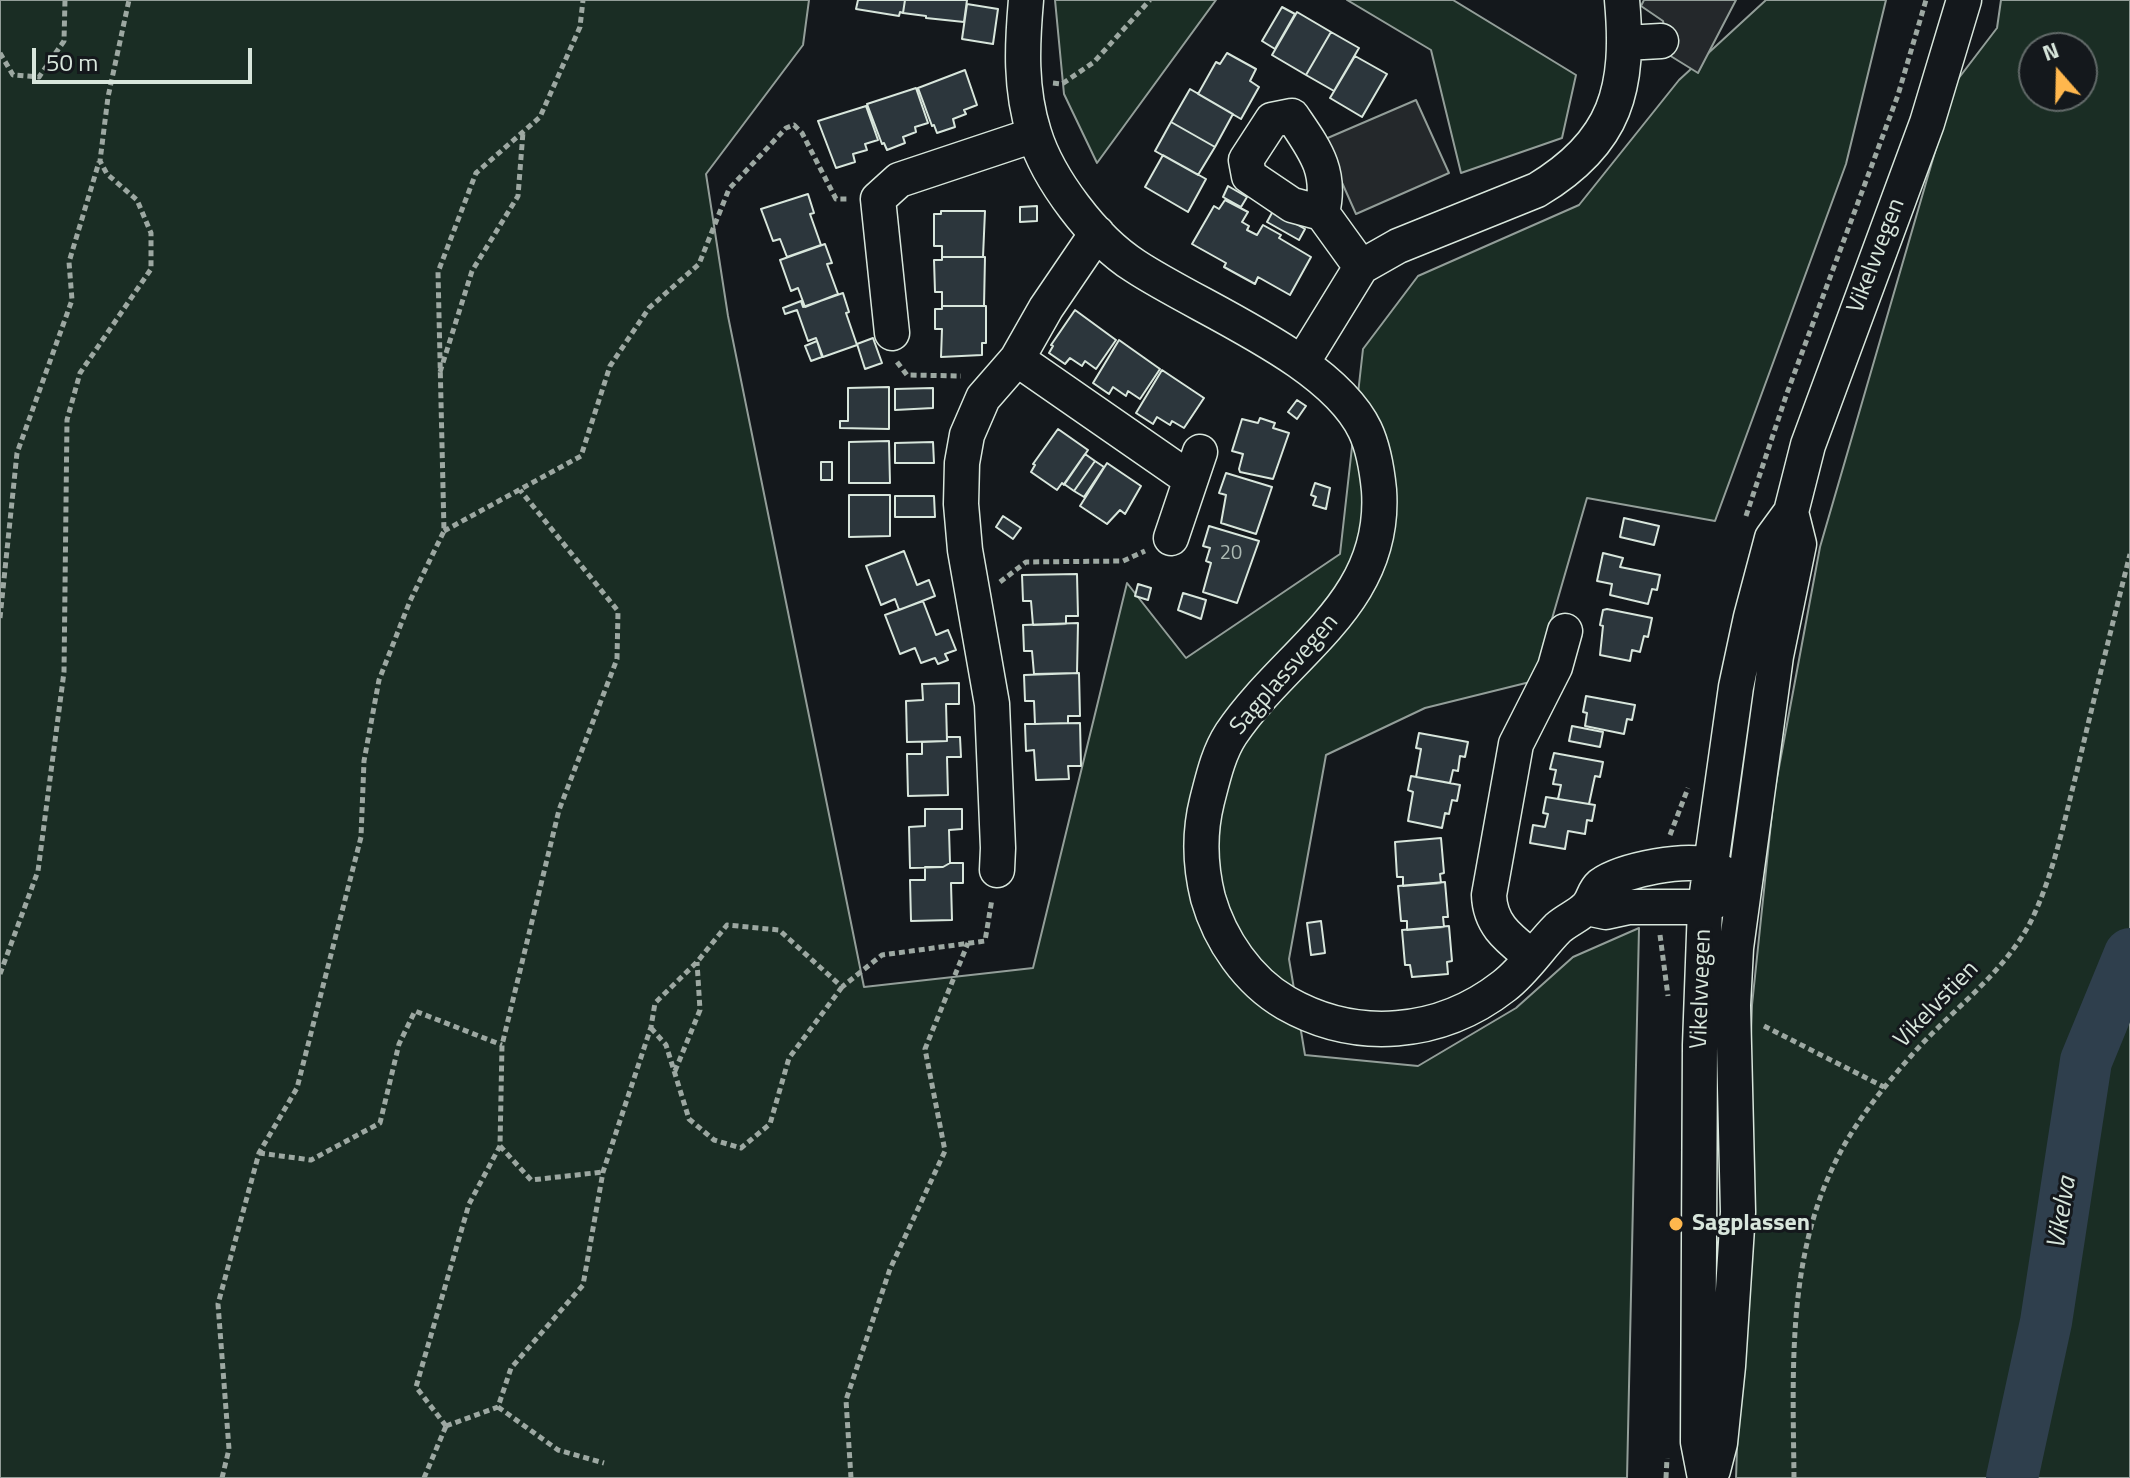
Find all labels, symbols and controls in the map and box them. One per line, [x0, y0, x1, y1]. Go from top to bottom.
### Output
scale bar [36, 32, 256, 82]
north arrow [2018, 32, 2098, 112]
text: N [2037, 33, 2063, 70]
text: 50 m [46, 44, 98, 80]
street label: Vikelvvegen [1842, 195, 1912, 317]
house number: 20 [1220, 542, 1242, 566]
street label: Sagplassvegen [1225, 609, 1345, 741]
street label: Vikelvvegen [1686, 928, 1718, 1050]
street label: Vikelvstien [1889, 956, 1985, 1054]
water label: Vikelva [2042, 1175, 2084, 1251]
place label: Sagplassen [1692, 1210, 1810, 1238]
marker: Sagplassen [1667, 1215, 1685, 1233]

